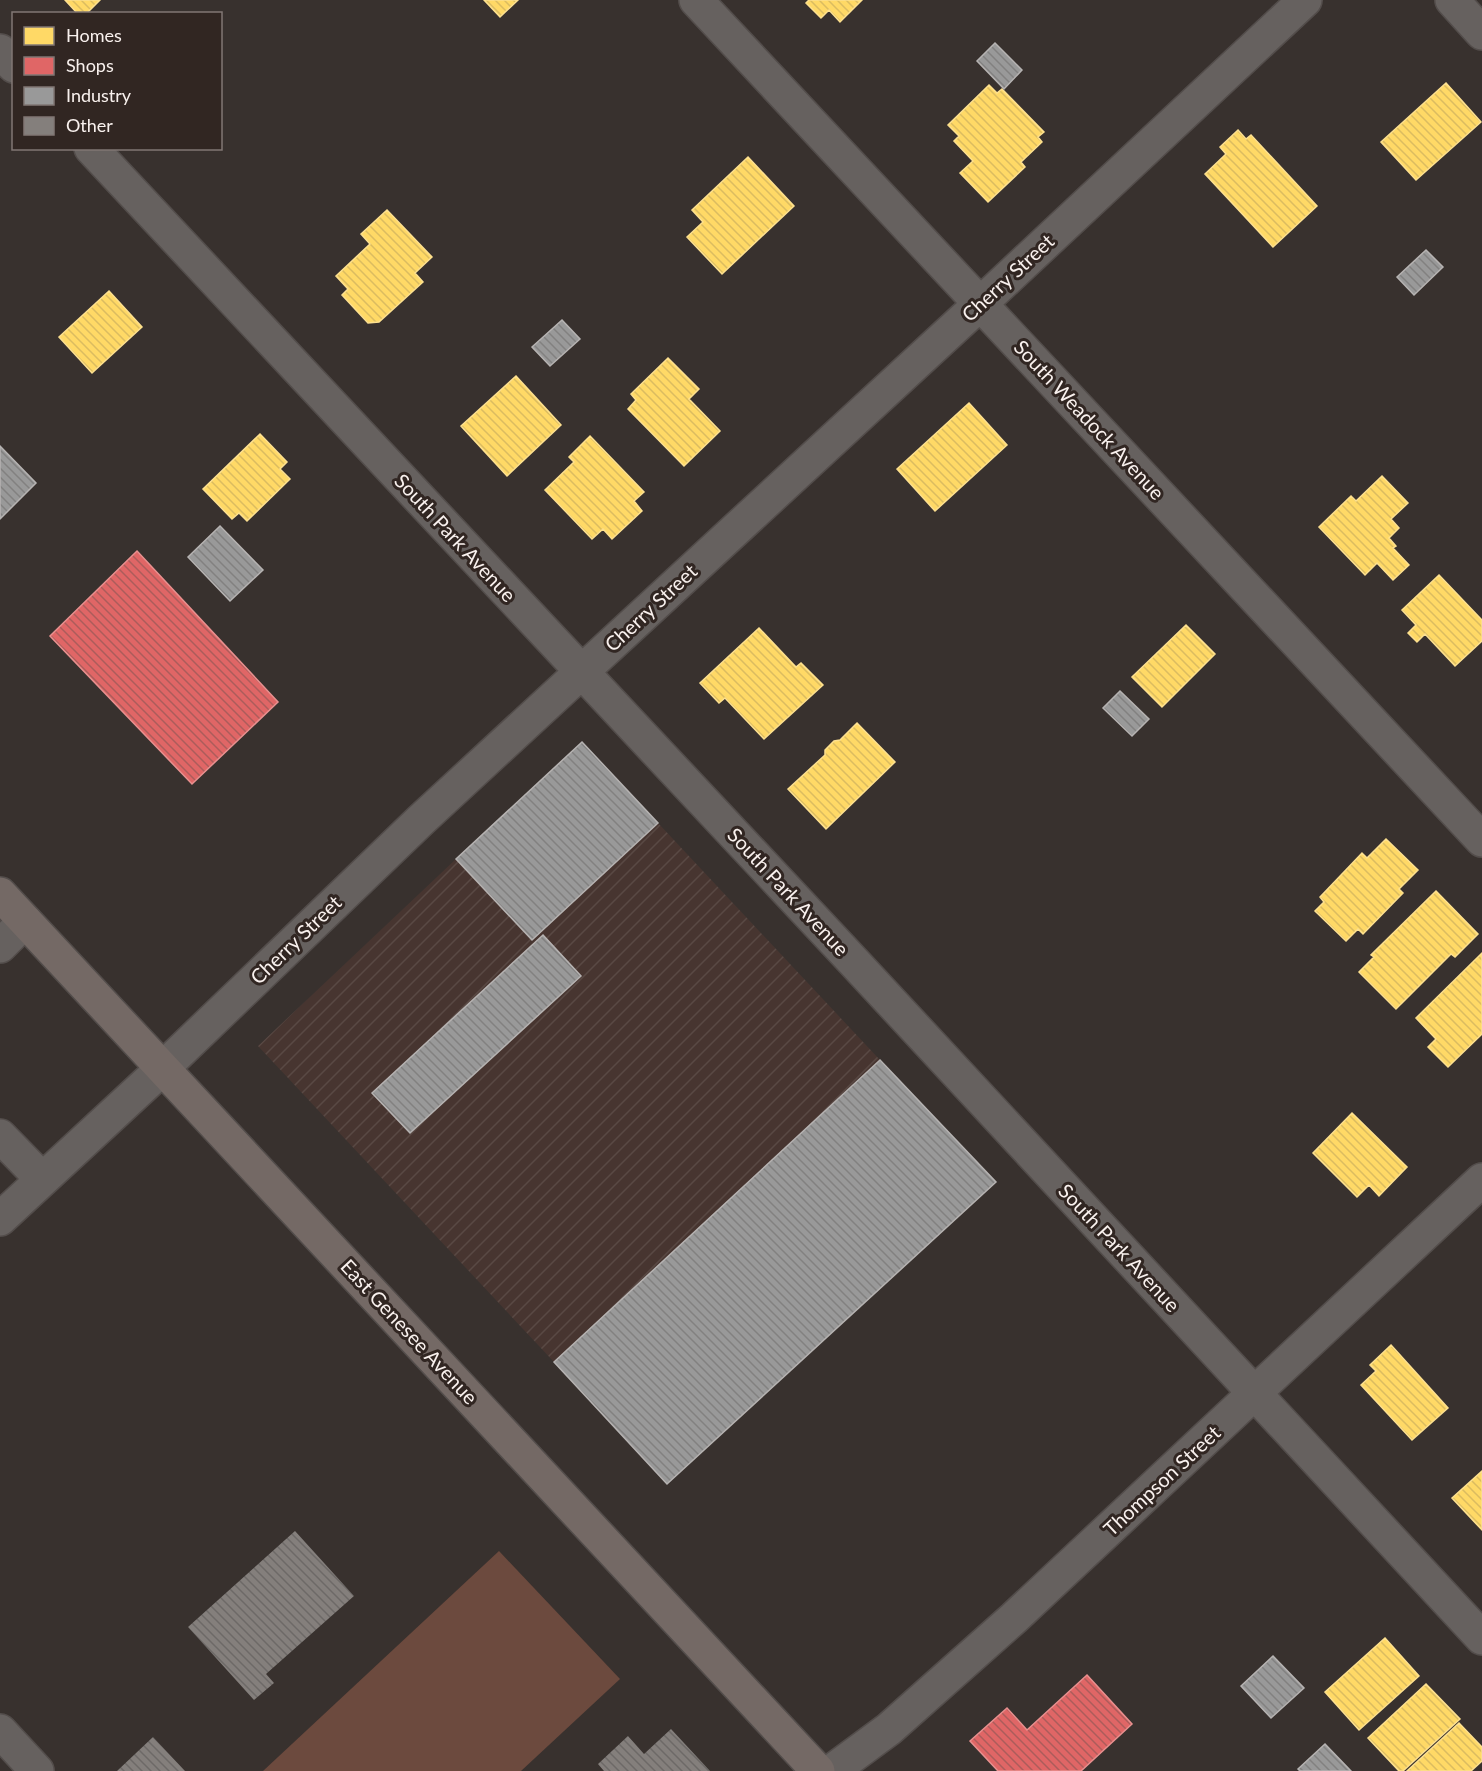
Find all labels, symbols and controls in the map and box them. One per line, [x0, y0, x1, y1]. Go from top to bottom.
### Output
legend [12, 12, 222, 150]
text: Homes [66, 24, 122, 46]
text: Shops [66, 54, 114, 76]
text: Industry [66, 84, 132, 106]
text: Other [66, 114, 113, 136]
street label: Cherry Street [956, 229, 1058, 326]
street label: South Weadock Avenue [1010, 335, 1170, 504]
street label: South Park Avenue [390, 468, 521, 606]
street label: Cherry Street [599, 559, 701, 656]
street label: South Park Avenue [723, 822, 854, 960]
street label: Cherry Street [245, 890, 346, 989]
street label: South Park Avenue [1054, 1178, 1185, 1316]
street label: East Genesee Avenue [336, 1254, 483, 1409]
street label: Thompson Street [1098, 1420, 1225, 1540]

